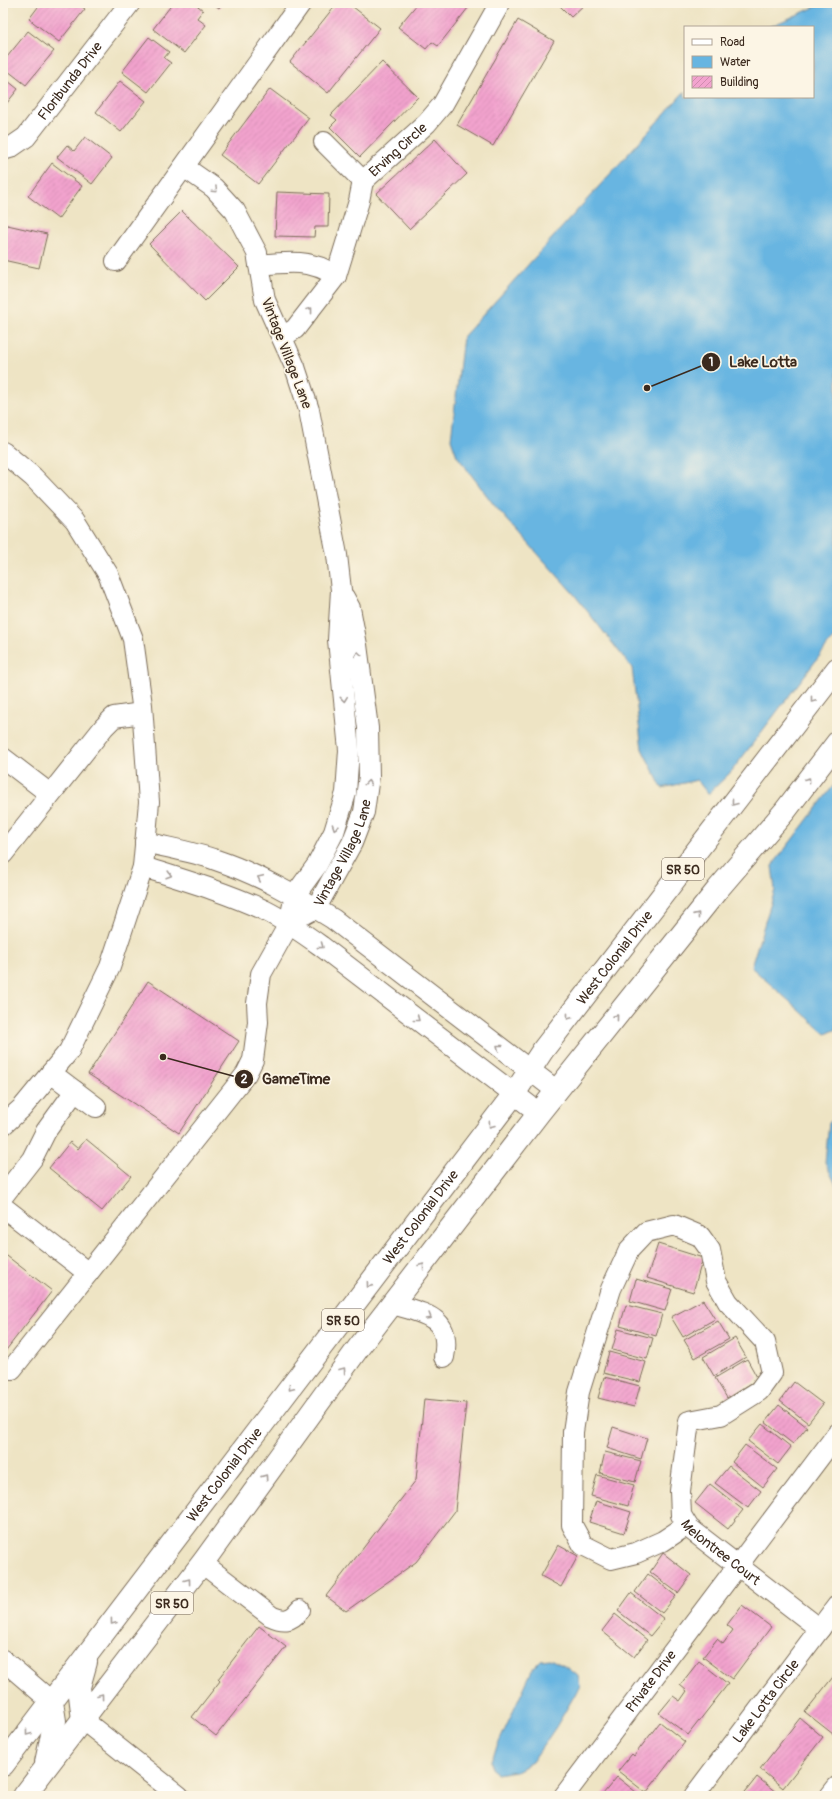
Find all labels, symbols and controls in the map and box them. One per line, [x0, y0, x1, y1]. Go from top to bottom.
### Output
legend [684, 26, 814, 98]
text: Road [720, 35, 745, 50]
street label: Floribunda Drive [34, 38, 106, 124]
text: Water [720, 55, 751, 70]
text: Building [720, 75, 759, 90]
street label: Erving Circle [366, 119, 431, 181]
one-way arrow [210, 185, 218, 192]
street label: Vintage Village Lane [258, 295, 316, 411]
one-way arrow [305, 307, 312, 314]
callout: Lake Lotta [701, 348, 805, 375]
text: Lake Lotta [729, 353, 797, 372]
text: 1 [709, 355, 713, 370]
one-way arrow [354, 651, 363, 657]
one-way arrow [811, 695, 818, 702]
one-way arrow [340, 696, 349, 702]
one-way arrow [803, 778, 810, 785]
one-way arrow [363, 780, 372, 786]
street label: Vintage Village Lane [310, 798, 375, 910]
one-way arrow [732, 798, 739, 805]
one-way arrow [331, 823, 340, 830]
road number: SR 50 [662, 858, 704, 880]
one-way arrow [165, 870, 172, 879]
one-way arrow [257, 875, 264, 883]
street label: West Colonial Drive [573, 907, 656, 1008]
one-way arrow [693, 912, 700, 920]
one-way arrow [317, 941, 324, 949]
one-way arrow [567, 1012, 574, 1019]
one-way arrow [611, 1014, 618, 1021]
one-way arrow [412, 1015, 419, 1022]
one-way arrow [496, 1044, 503, 1051]
callout: GameTime [234, 1066, 338, 1093]
text: GameTime [262, 1070, 331, 1089]
text: 2 [241, 1072, 248, 1087]
one-way arrow [488, 1121, 495, 1128]
street label: West Colonial Drive [380, 1167, 462, 1268]
one-way arrow [417, 1264, 424, 1271]
one-way arrow [367, 1280, 374, 1287]
road number: SR 50 [322, 1309, 364, 1331]
one-way arrow [425, 1313, 432, 1320]
one-way arrow [338, 1367, 346, 1374]
one-way arrow [289, 1384, 296, 1391]
street label: West Colonial Drive [183, 1424, 266, 1525]
one-way arrow [261, 1474, 268, 1481]
street label: Melontree Court [677, 1517, 764, 1589]
one-way arrow [183, 1579, 190, 1586]
road number: SR 50 [151, 1592, 193, 1614]
one-way arrow [111, 1617, 118, 1624]
street label: Private Drive [622, 1647, 680, 1716]
street label: Lake Lotta Circle [729, 1656, 803, 1746]
one-way arrow [96, 1693, 104, 1700]
one-way arrow [26, 1728, 33, 1735]

